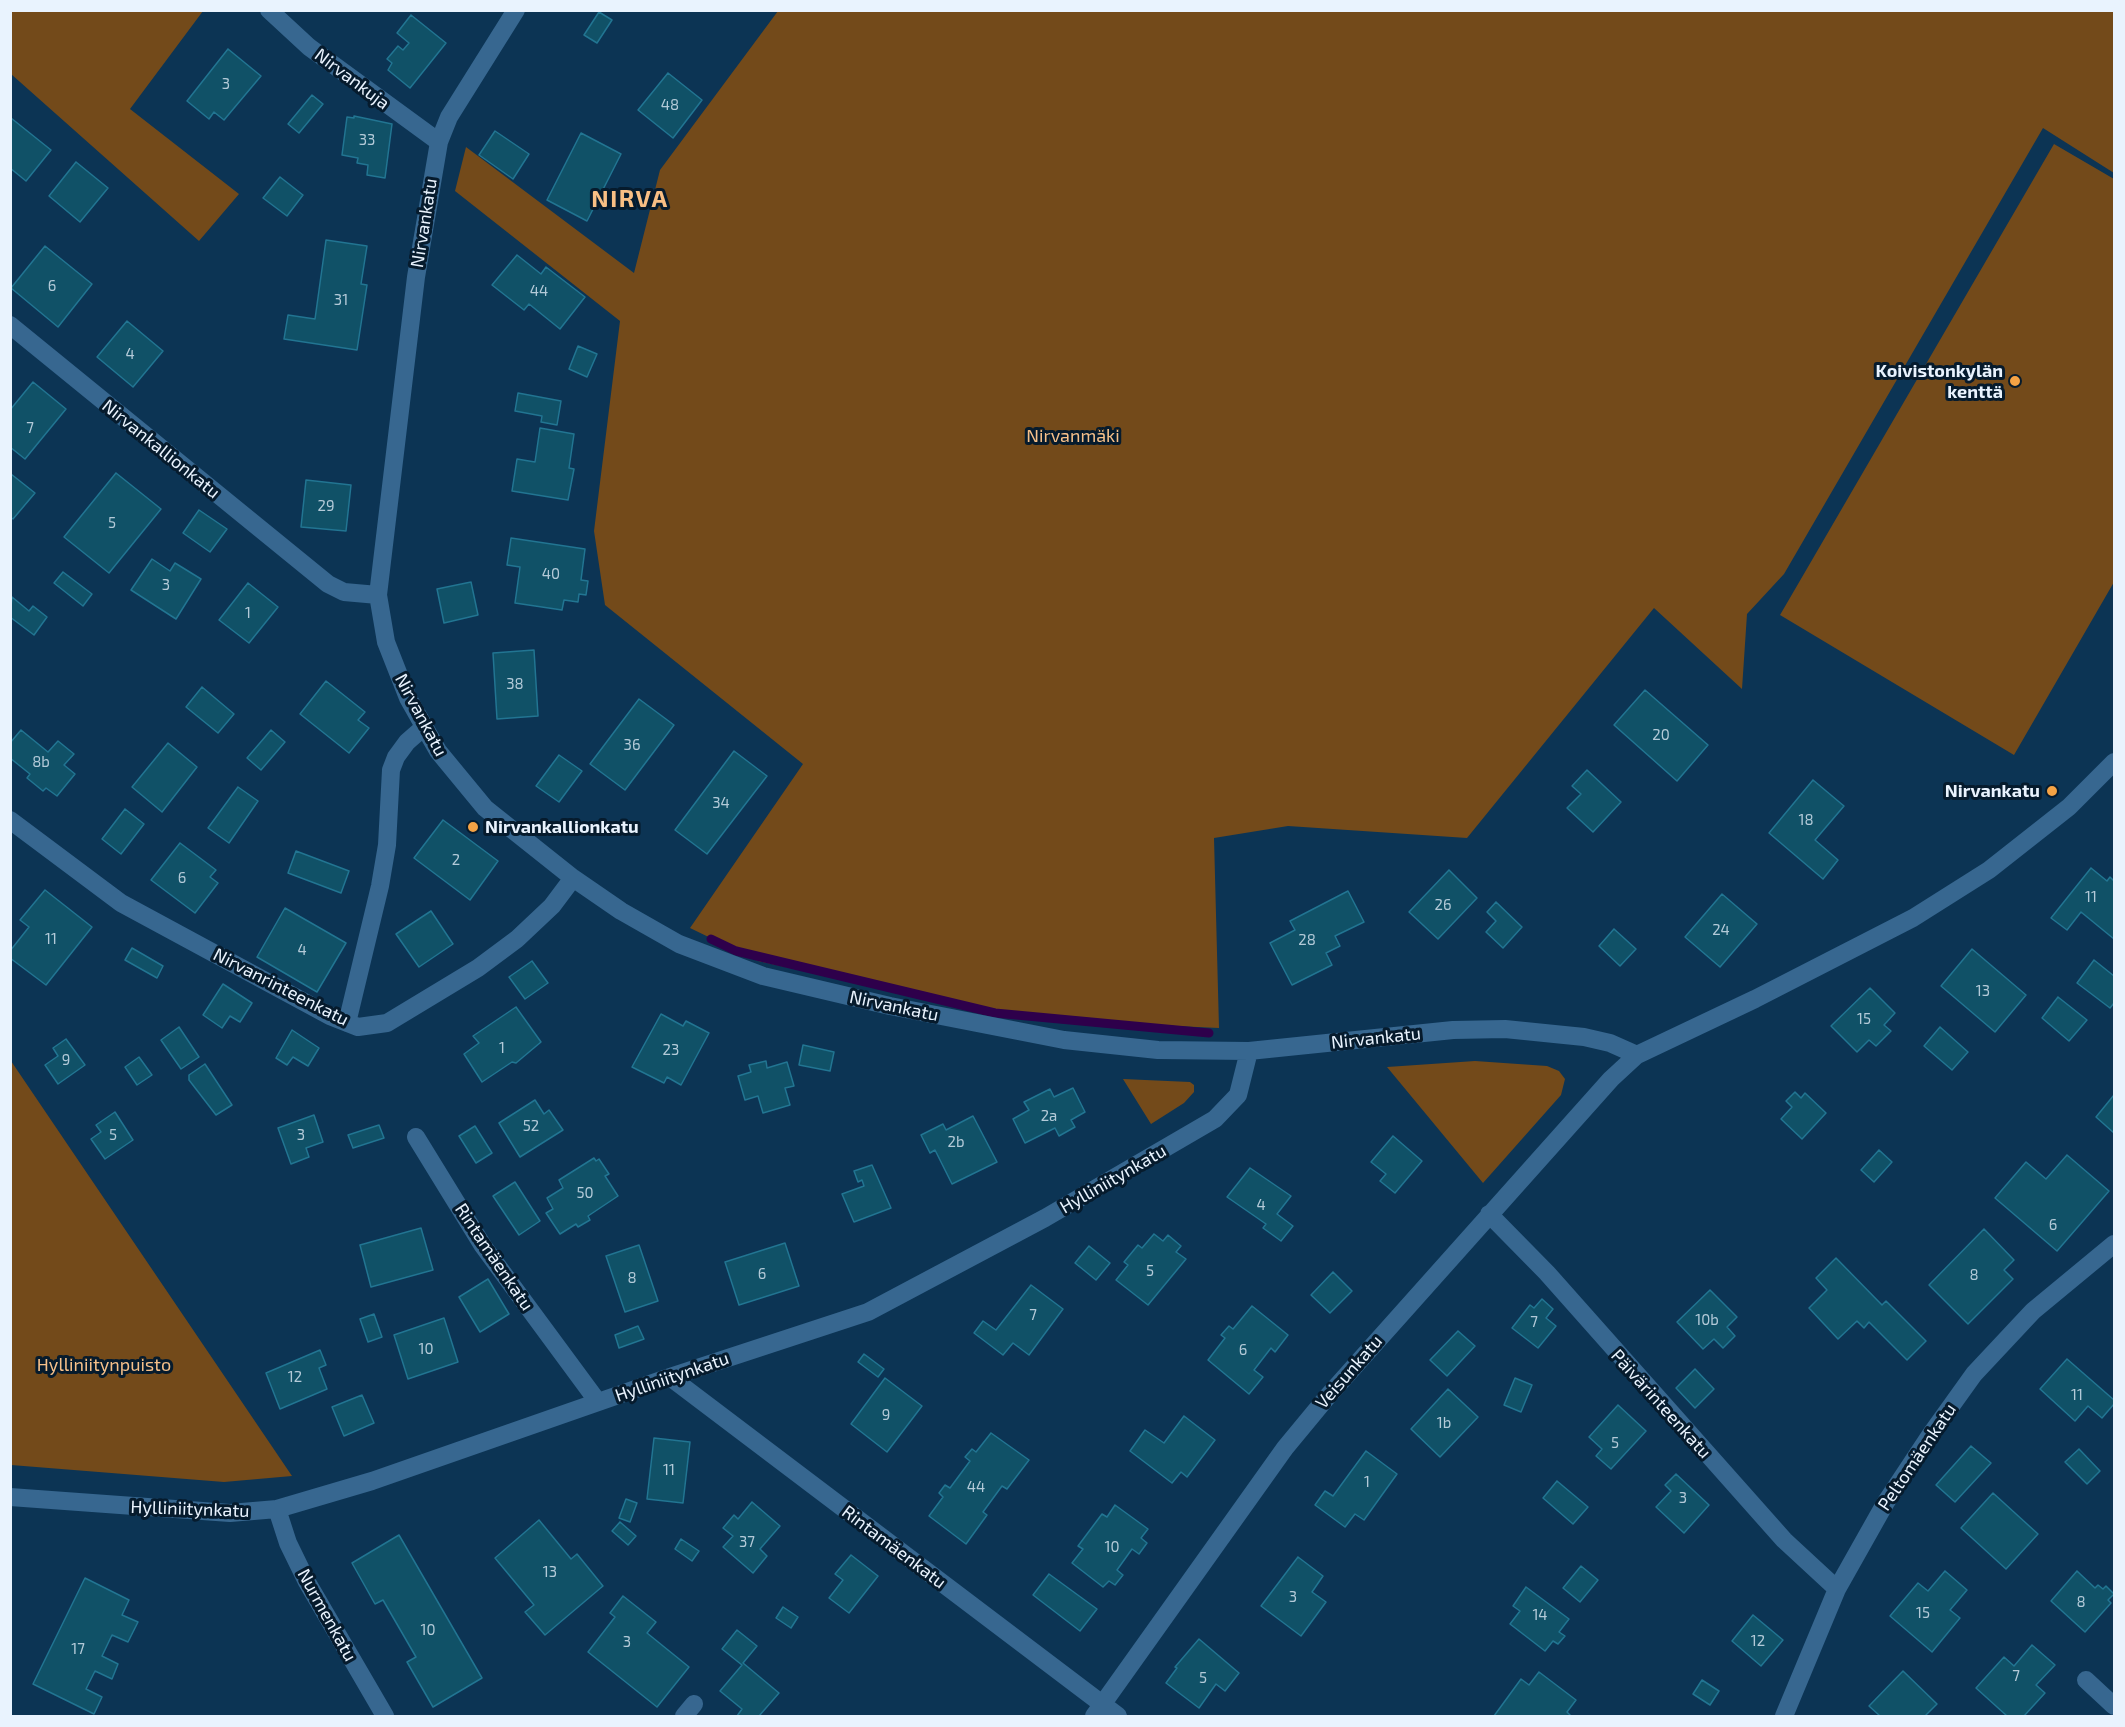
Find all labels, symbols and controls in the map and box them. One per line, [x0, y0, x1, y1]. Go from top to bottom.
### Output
street label: Nirvankuja [310, 44, 394, 114]
house number: 3 [222, 75, 230, 93]
house number: 48 [661, 96, 679, 114]
house number: 33 [359, 131, 375, 149]
street label: Nirvankatu [406, 177, 442, 269]
district label: NIRVA [591, 185, 669, 213]
house number: 6 [48, 277, 56, 295]
house number: 44 [530, 282, 548, 300]
house number: 31 [334, 291, 348, 309]
house number: 4 [125, 345, 135, 363]
place label: Koivistonkylän kenttä [1876, 360, 2003, 403]
marker: Koivistonkylän kenttä [2008, 374, 2022, 388]
street label: Nirvankallionkatu [98, 395, 224, 503]
house number: 7 [26, 419, 34, 437]
park label: Nirvanmäki [1026, 425, 1120, 447]
house number: 29 [317, 497, 335, 515]
house number: 5 [108, 514, 116, 532]
house number: 40 [542, 565, 560, 583]
house number: 3 [162, 576, 170, 594]
house number: 1 [245, 604, 251, 622]
street label: Nirvankatu [390, 670, 452, 760]
house number: 38 [506, 675, 524, 693]
house number: 20 [1652, 726, 1670, 744]
house number: 36 [624, 736, 640, 754]
house number: 8b [32, 753, 50, 771]
place label: Nirvankatu [1945, 780, 2040, 802]
marker: Nirvankatu [2045, 784, 2059, 798]
house number: 34 [712, 794, 730, 812]
house number: 18 [1798, 811, 1814, 829]
place label: Nirvankallionkatu [485, 816, 639, 838]
marker: Nirvankallionkatu [466, 820, 480, 834]
house number: 2 [452, 851, 460, 869]
house number: 6 [178, 869, 186, 887]
house number: 11 [2085, 888, 2097, 906]
house number: 26 [1434, 896, 1452, 914]
house number: 24 [1712, 921, 1730, 939]
house number: 11 [45, 930, 57, 948]
house number: 28 [1298, 931, 1316, 949]
house number: 4 [297, 941, 307, 959]
street label: Nirvanrinteenkatu [210, 944, 352, 1030]
house number: 13 [1976, 982, 1990, 1000]
street label: Nirvankatu [848, 986, 940, 1026]
house number: 15 [1857, 1010, 1871, 1028]
street label: Nirvankatu [1330, 1023, 1422, 1053]
house number: 1 [499, 1039, 505, 1057]
house number: 23 [663, 1041, 679, 1059]
house number: 9 [62, 1051, 70, 1069]
house number: 2a [1041, 1107, 1057, 1125]
house number: 52 [523, 1117, 539, 1135]
house number: 5 [109, 1126, 117, 1144]
house number: 3 [297, 1126, 305, 1144]
house number: 2b [948, 1133, 964, 1151]
street label: Hylliniitynkatu [1056, 1140, 1170, 1218]
house number: 50 [576, 1184, 594, 1202]
house number: 4 [1256, 1196, 1266, 1214]
street label: Rintamäenkatu [450, 1199, 538, 1315]
house number: 6 [2049, 1216, 2057, 1234]
house number: 5 [1146, 1262, 1154, 1280]
house number: 6 [758, 1265, 766, 1283]
house number: 8 [1969, 1266, 1979, 1284]
house number: 8 [627, 1269, 637, 1287]
house number: 7 [1029, 1306, 1037, 1324]
house number: 10b [1695, 1311, 1719, 1329]
house number: 7 [1530, 1313, 1538, 1331]
street label: Veisunkatu [1311, 1331, 1387, 1413]
house number: 10 [418, 1340, 434, 1358]
house number: 6 [1239, 1341, 1247, 1359]
street label: Päivärinteenkatu [1606, 1345, 1716, 1463]
street label: Hylliniitynkatu [612, 1347, 732, 1407]
park label: Hylliniitynpuisto [37, 1354, 171, 1376]
house number: 12 [288, 1368, 302, 1386]
house number: 11 [2071, 1386, 2083, 1404]
street label: Peltomäenkatu [1873, 1399, 1961, 1515]
house number: 9 [882, 1406, 890, 1424]
house number: 1b [1437, 1414, 1451, 1432]
house number: 5 [1611, 1434, 1619, 1452]
house number: 11 [663, 1461, 675, 1479]
house number: 1 [1364, 1473, 1370, 1491]
house number: 44 [967, 1478, 985, 1496]
house number: 3 [1679, 1489, 1687, 1507]
street label: Hylliniitynkatu [130, 1496, 250, 1522]
street label: Rintamäenkatu [838, 1501, 950, 1593]
house number: 37 [739, 1533, 755, 1551]
house number: 10 [1104, 1538, 1120, 1556]
house number: 13 [543, 1563, 557, 1581]
street label: Nurmenkatu [293, 1565, 361, 1665]
house number: 3 [1289, 1588, 1297, 1606]
house number: 8 [2076, 1593, 2086, 1611]
house number: 15 [1916, 1604, 1930, 1622]
house number: 14 [1532, 1606, 1548, 1624]
house number: 10 [420, 1621, 436, 1639]
house number: 12 [1751, 1632, 1765, 1650]
house number: 3 [623, 1633, 631, 1651]
house number: 17 [71, 1640, 85, 1658]
house number: 7 [2012, 1667, 2020, 1685]
house number: 5 [1199, 1669, 1207, 1687]

